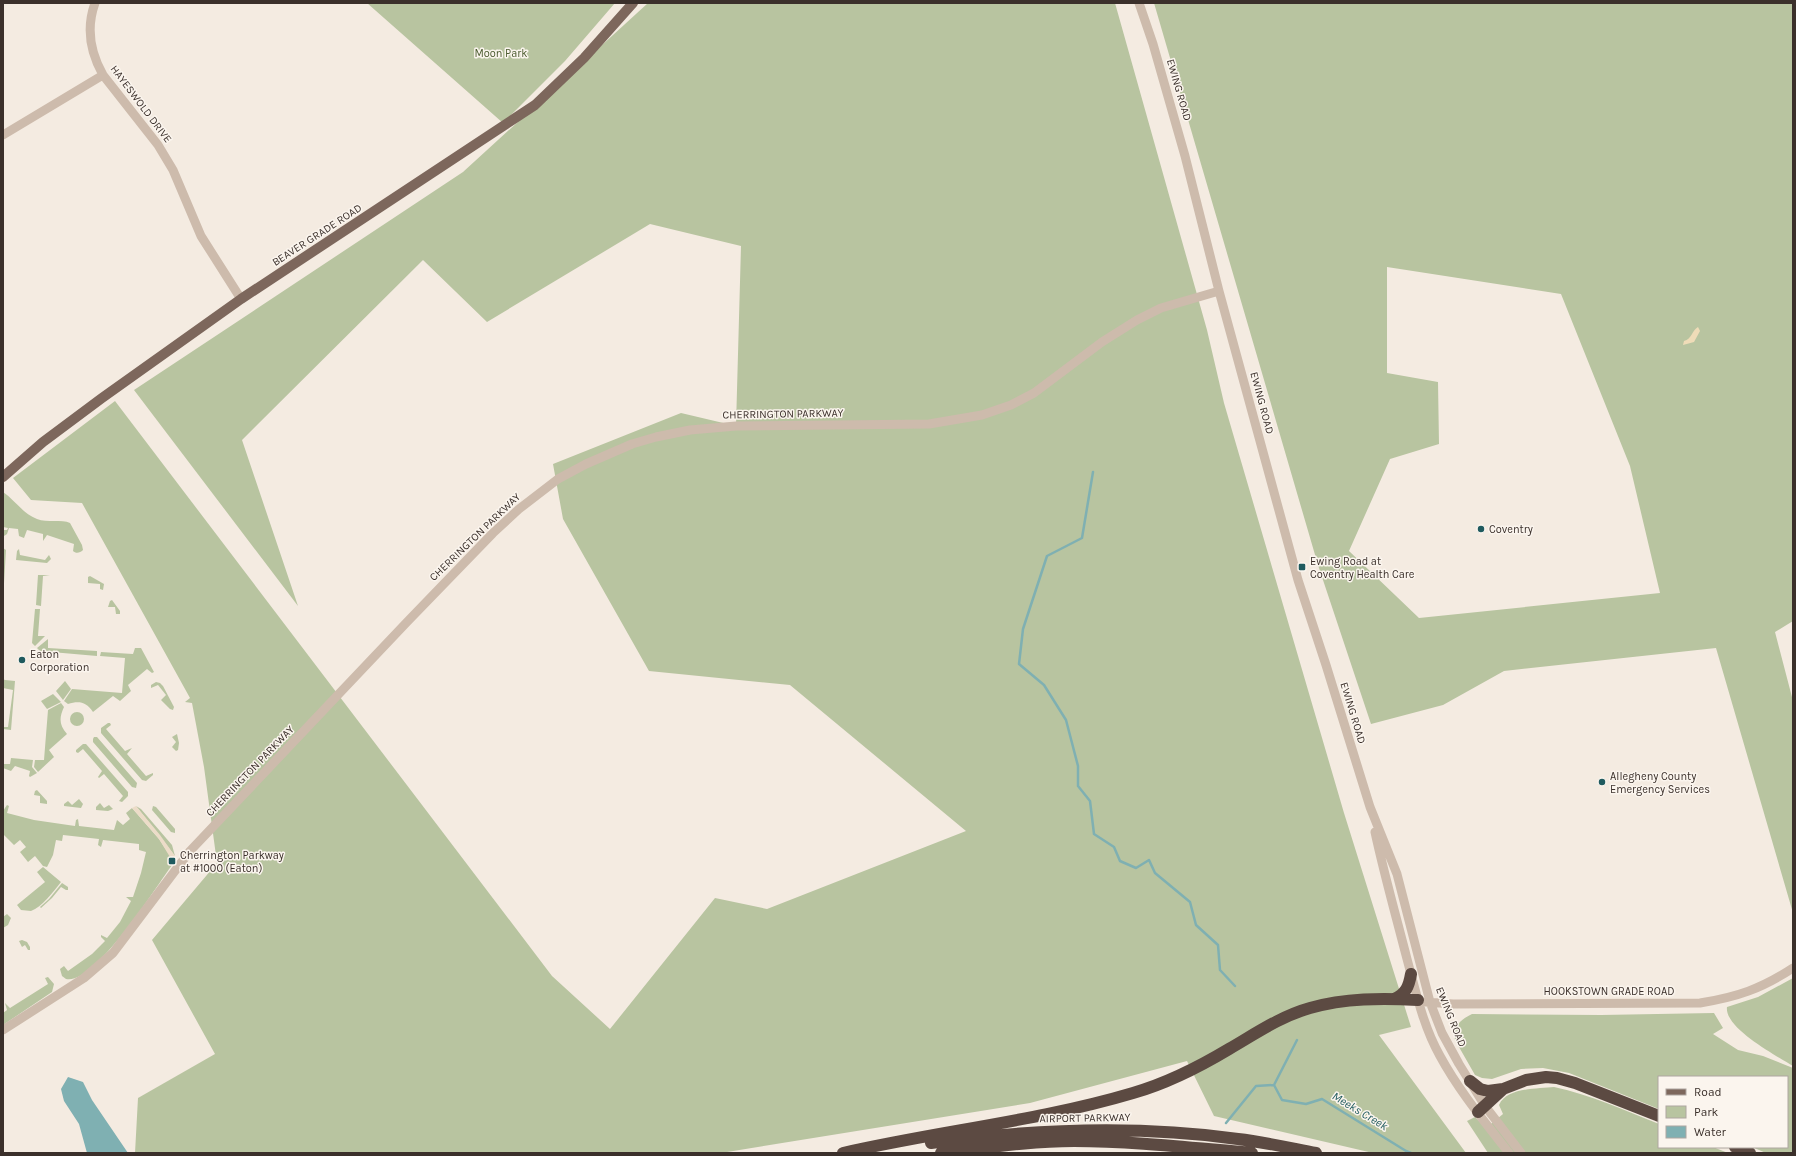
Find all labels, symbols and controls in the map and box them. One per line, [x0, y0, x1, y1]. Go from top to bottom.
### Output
park label: Moon Park [475, 47, 527, 60]
street label: EWING ROAD [1164, 58, 1194, 122]
street label: HAYESWOLD DRIVE [108, 63, 174, 145]
street label: BEAVER GRADE ROAD [270, 201, 364, 269]
street label: EWING ROAD [1247, 371, 1277, 435]
street label: CHERRINGTON PARKWAY [722, 406, 844, 422]
street label: CHERRINGTON PARKWAY [427, 490, 523, 584]
place label: Coventry [1489, 523, 1533, 536]
marker: Coventry [1476, 524, 1486, 534]
place label: Ewing Road at Coventry Health Care [1310, 555, 1415, 581]
marker: Ewing Road at Coventry Health Care [1297, 562, 1307, 572]
place label: Eaton Corporation [30, 648, 89, 674]
marker: Eaton Corporation [17, 655, 27, 665]
street label: EWING ROAD [1337, 681, 1369, 745]
street label: CHERRINGTON PARKWAY [203, 723, 297, 819]
place label: Allegheny County Emergency Services [1610, 770, 1710, 796]
marker: Allegheny County Emergency Services [1597, 777, 1607, 787]
place label: Cherrington Parkway at #1000 (Eaton) [180, 849, 284, 875]
marker: Cherrington Parkway at #1000 (Eaton) [167, 856, 177, 866]
street label: EWING ROAD [1433, 985, 1469, 1049]
street label: HOOKSTOWN GRADE ROAD [1543, 985, 1675, 998]
legend [1658, 1076, 1788, 1148]
text: Road [1694, 1085, 1722, 1099]
water label: Meeks Creek [1330, 1089, 1391, 1134]
text: Park [1694, 1105, 1719, 1119]
street label: AIRPORT PARKWAY [1039, 1111, 1131, 1125]
text: Water [1694, 1125, 1727, 1139]

